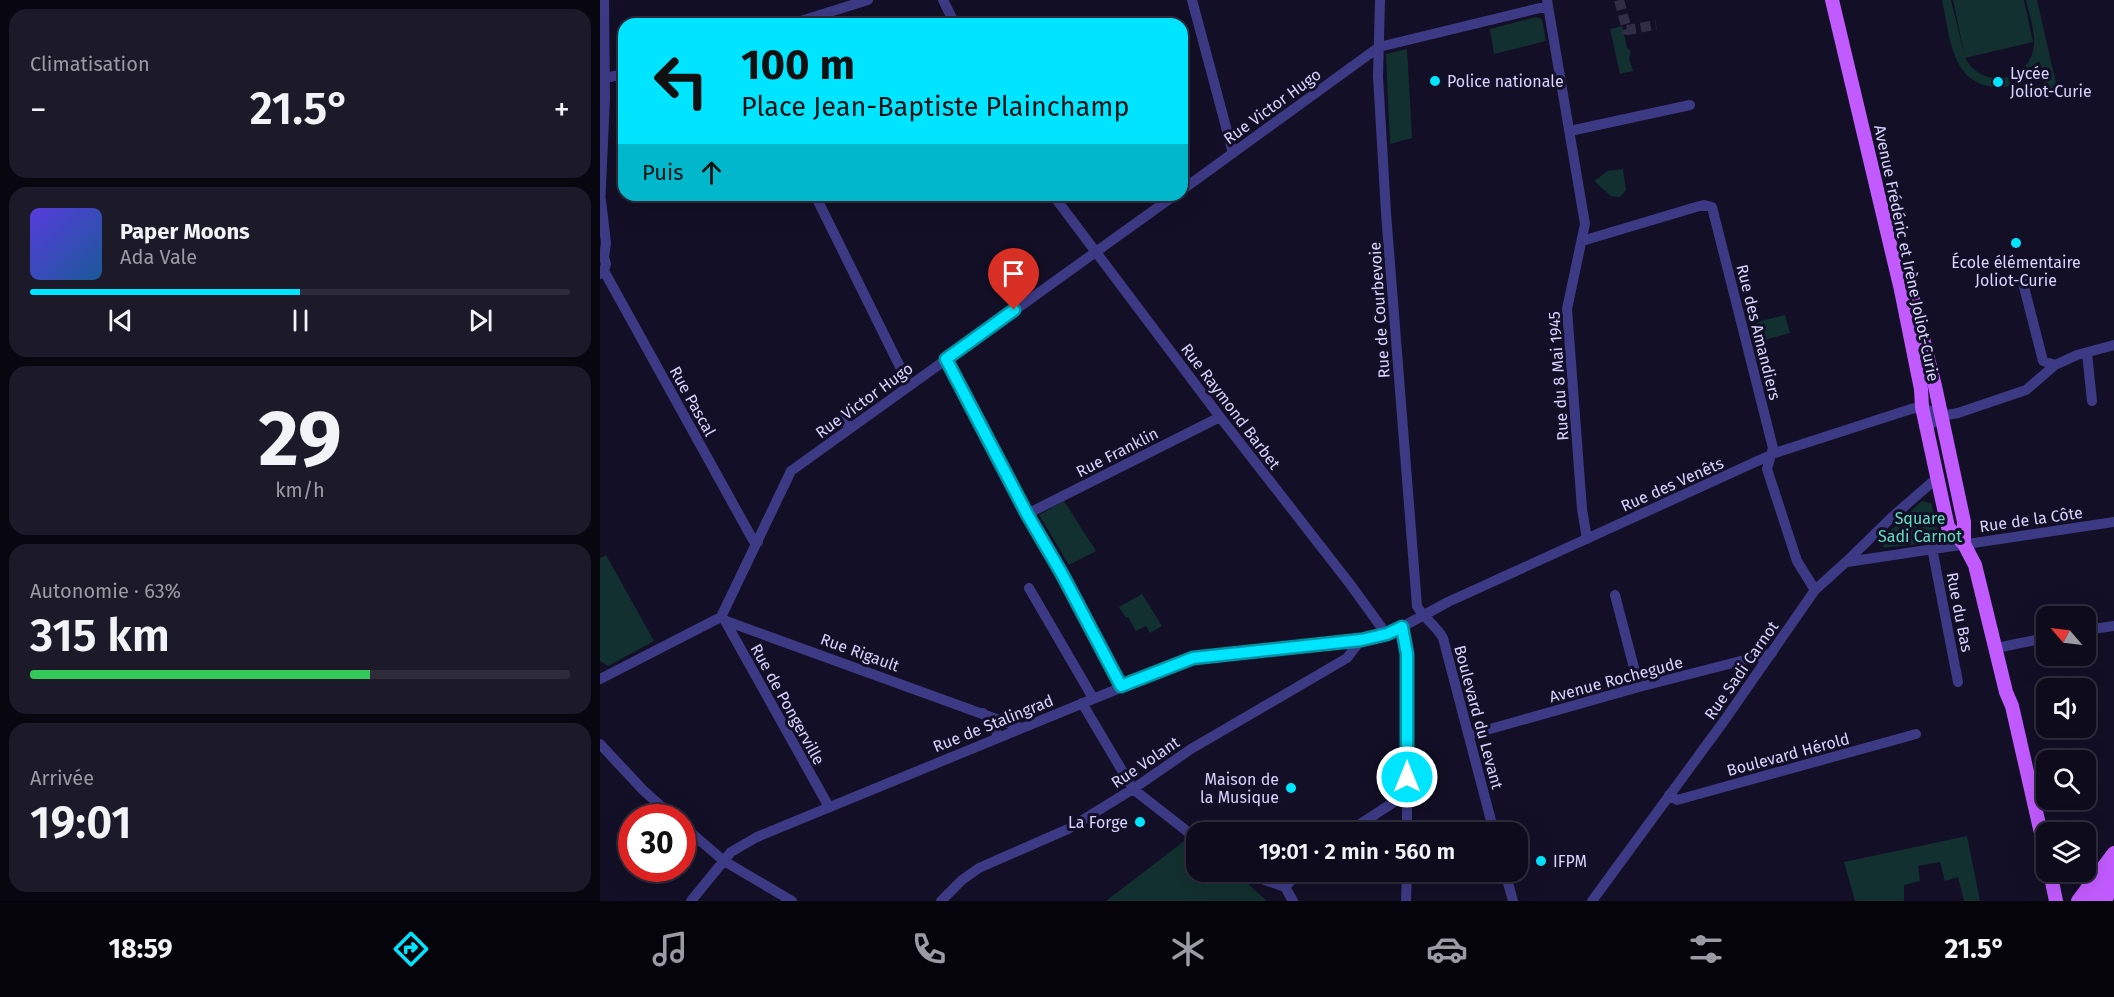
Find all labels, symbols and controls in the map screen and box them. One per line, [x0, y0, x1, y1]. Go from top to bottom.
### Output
text: 100 m [741, 40, 855, 90]
icon: left [642, 42, 720, 120]
text: Climatisation [30, 52, 150, 76]
place label: Lycée Joliot-Curie [2010, 64, 2092, 101]
street label: Rue Victor Hugo [1220, 65, 1325, 148]
place label: Police nationale [1447, 72, 1564, 91]
marker: Police nationale [1428, 74, 1442, 88]
marker: Lycée Joliot-Curie [1991, 75, 2005, 89]
text: 21.5° [250, 82, 350, 136]
text: − [30, 90, 47, 130]
text: + [554, 90, 570, 130]
text: Place Jean-Baptiste Plainchamp [741, 91, 1129, 123]
street label: Avenue Frédéric et Irène Joliot-Curie [1870, 123, 1943, 383]
icon: ahead [695, 156, 728, 189]
text: Puis [642, 159, 683, 186]
text: Paper Moons [120, 218, 250, 245]
marker: École élémentaire Joliot-Curie [2009, 236, 2023, 250]
street label: Rue de Courbevoie [1365, 241, 1394, 379]
text: Ada Vale [120, 245, 197, 269]
pin [988, 248, 1039, 310]
place label: École élémentaire Joliot-Curie [1951, 252, 2081, 290]
icon: arrive [997, 257, 1030, 290]
street label: Rue des Amandiers [1732, 262, 1785, 402]
icon: previous [104, 304, 137, 337]
icon: pause [284, 304, 317, 337]
icon: next [464, 304, 497, 337]
street label: Rue du 8 Mai 1945 [1545, 311, 1572, 441]
street label: Rue Raymond Barbet [1177, 340, 1284, 473]
street label: Rue Victor Hugo [812, 359, 917, 442]
street label: Rue Pascal [666, 363, 720, 440]
text: 29 [258, 392, 342, 486]
street label: Rue Franklin [1073, 424, 1162, 481]
street label: Rue des Venêts [1618, 453, 1727, 516]
text: km/h [275, 478, 325, 502]
street label: Rue de la Côte [1978, 503, 2084, 536]
park label: Square Sadi Carnot [1878, 509, 1962, 546]
street label: Rue du Bas [1942, 571, 1977, 654]
text: Autonomie · 63% [30, 579, 181, 603]
north arrow [2036, 606, 2096, 666]
map controls [2036, 606, 2096, 882]
text: 315 km [30, 609, 170, 663]
street label: Rue Sadi Carnot [1700, 617, 1783, 723]
street label: Rue Rigault [818, 629, 902, 676]
street label: Rue de Pongerville [746, 640, 829, 768]
street label: Boulevard du Levant [1450, 643, 1507, 791]
street label: Avenue Rochegude [1547, 652, 1685, 706]
button: sound [2036, 678, 2096, 738]
street label: Rue de Stalingrad [930, 691, 1056, 756]
street label: Boulevard Hérold [1725, 729, 1852, 780]
street label: Rue Volant [1108, 733, 1183, 792]
position arrow [1375, 745, 1439, 809]
button: search [2036, 750, 2096, 810]
text: Arrivée [30, 766, 94, 790]
place label: Maison de la Musique [1200, 770, 1279, 807]
marker: Maison de la Musique [1284, 781, 1298, 795]
text: 19:01 [30, 796, 132, 850]
speed limit sign: 30 [618, 804, 696, 882]
place label: La Forge [1068, 813, 1128, 832]
marker: La Forge [1133, 815, 1147, 829]
button: layers [2036, 822, 2096, 882]
text: 19:01 · 2 min · 560 m [1259, 838, 1455, 865]
place label: IFPM [1553, 852, 1587, 871]
marker: IFPM [1534, 854, 1548, 868]
icon: directions [390, 928, 432, 970]
icon: music [649, 928, 691, 970]
icon: phone [908, 928, 950, 970]
icon: climate [1167, 928, 1209, 970]
icon: car [1426, 928, 1468, 970]
icon: filters [1685, 928, 1727, 970]
text: 18:59 [109, 933, 173, 965]
text: 21.5° [1944, 933, 2005, 965]

